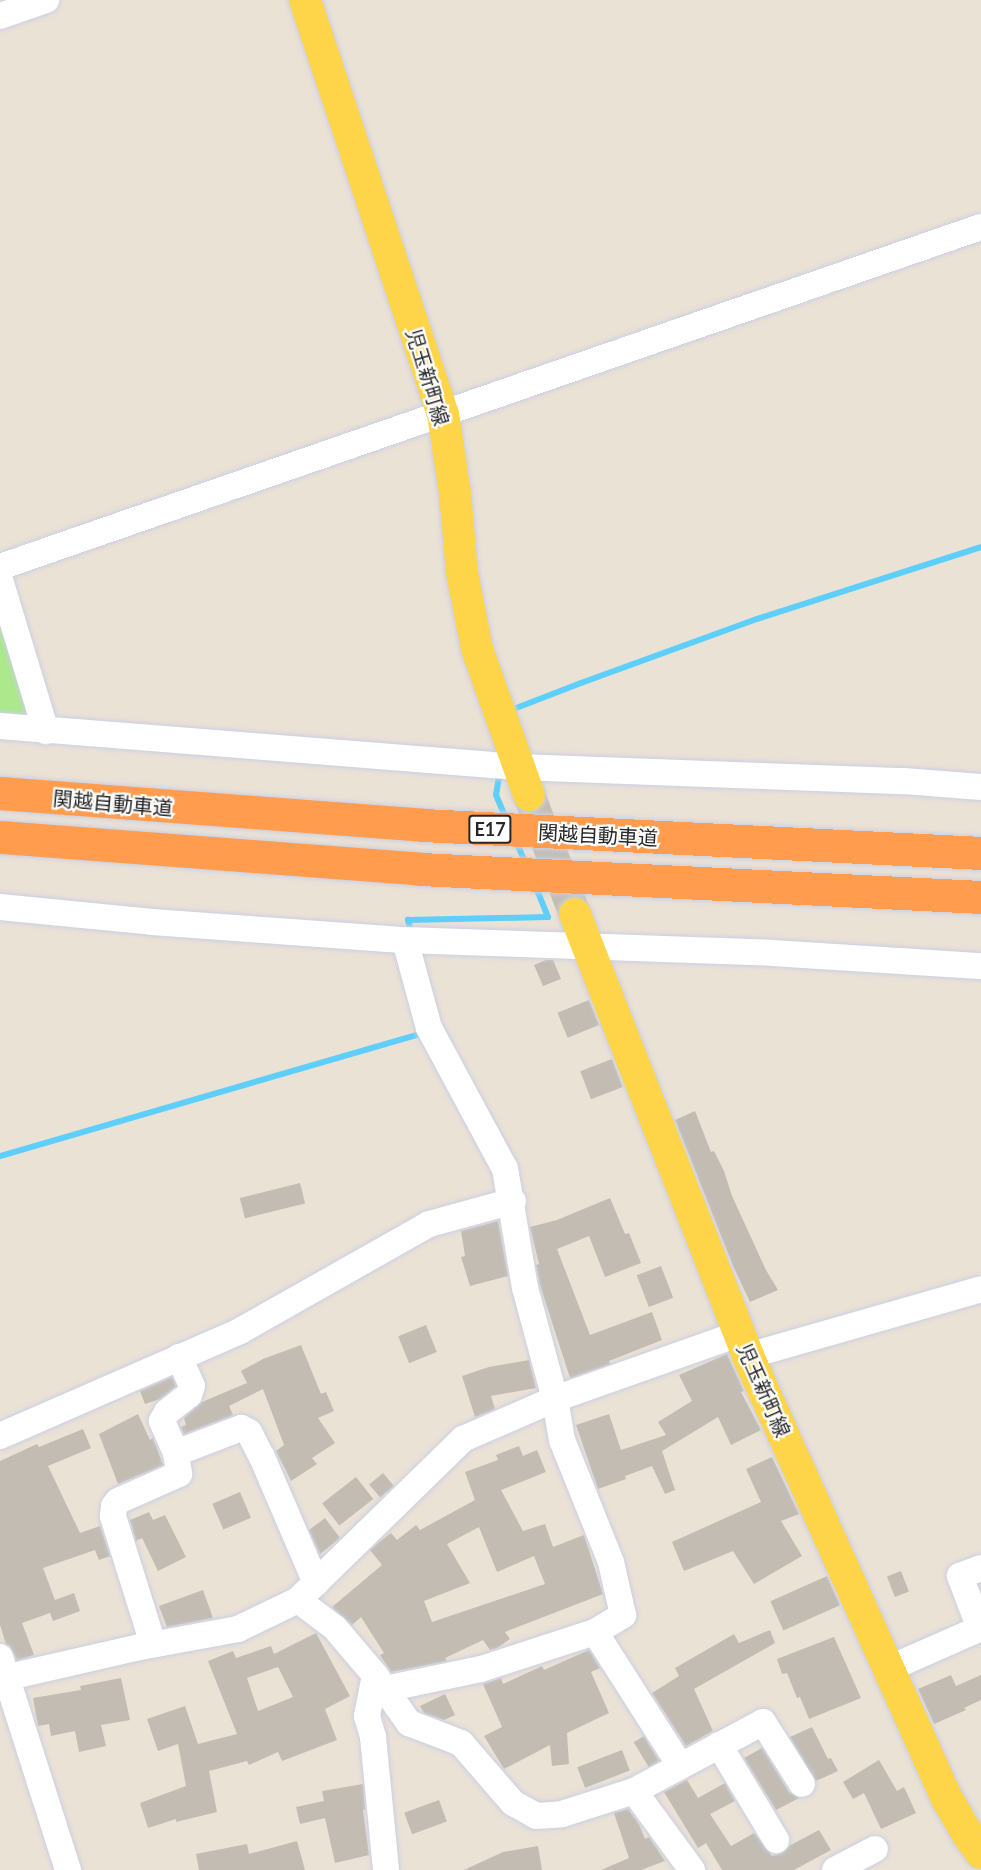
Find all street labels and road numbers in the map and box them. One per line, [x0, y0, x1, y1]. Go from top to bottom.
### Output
street label: 児玉新町線 [402, 326, 454, 428]
street label: 関越自動車道 [52, 786, 174, 820]
road number: E17 [468, 814, 512, 844]
street label: 関越自動車道 [537, 820, 659, 850]
street label: 児玉新町線 [733, 1339, 795, 1441]

